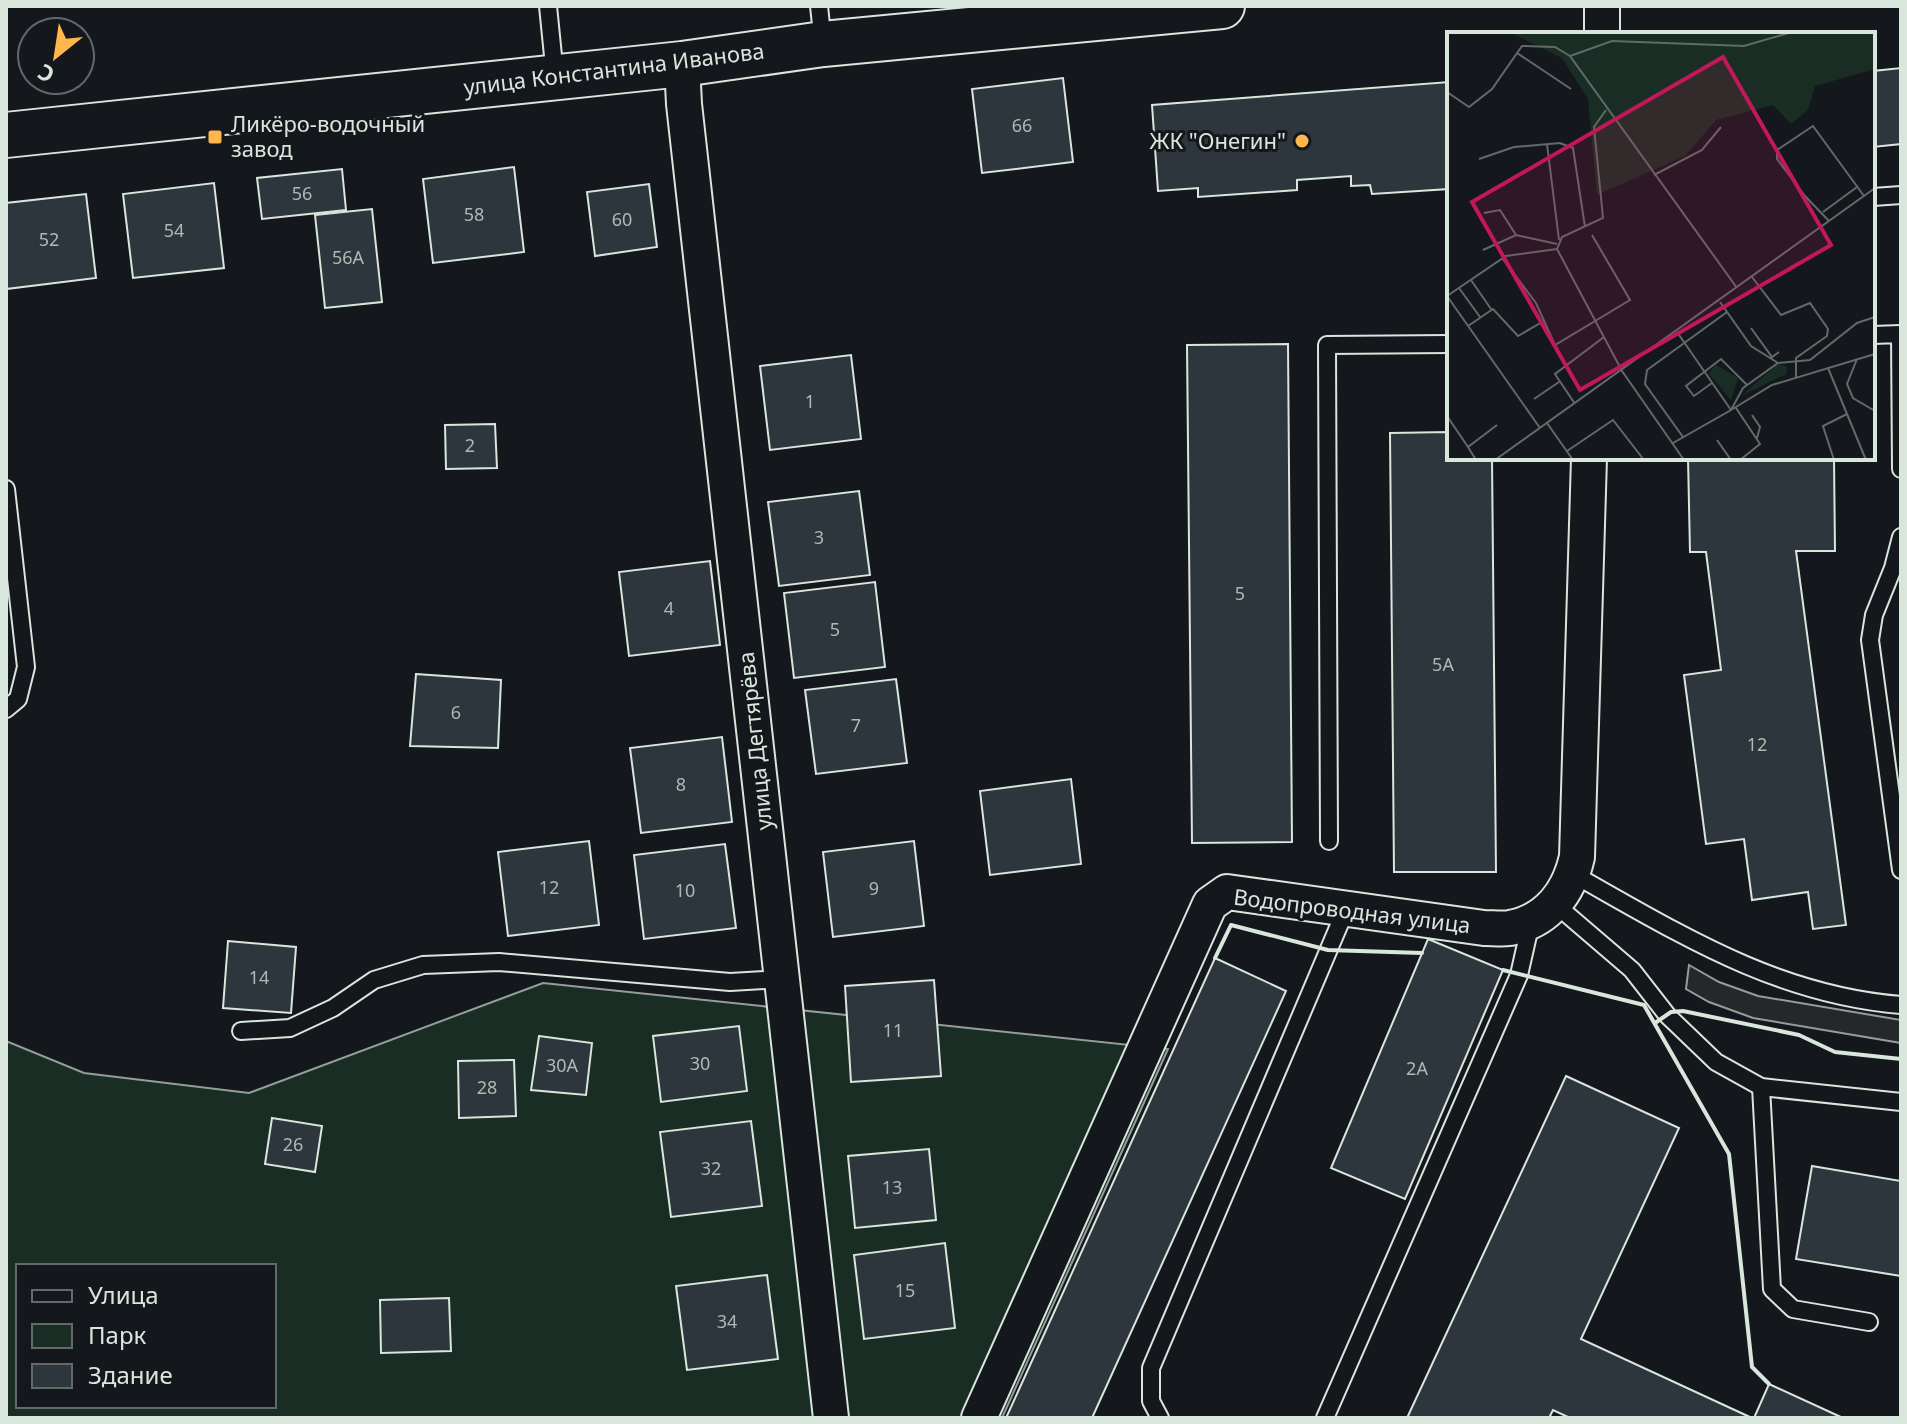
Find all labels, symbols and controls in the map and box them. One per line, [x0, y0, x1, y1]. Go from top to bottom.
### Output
north arrow [16, 16, 96, 96]
inset map [1447, 32, 1875, 460]
street label: улица Константина Иванова [462, 35, 766, 101]
text: С [32, 58, 59, 91]
place label: Ликёро-водочный завод [231, 108, 425, 163]
house number: 66 [1012, 113, 1032, 137]
place label: ЖК "Онегин" [1149, 125, 1286, 155]
marker: Ликёро-водочный завод [206, 128, 224, 146]
marker: ЖК "Онегин" [1293, 132, 1311, 150]
house number: 56 [292, 181, 312, 205]
house number: 58 [464, 202, 484, 226]
house number: 60 [612, 207, 632, 231]
house number: 54 [164, 218, 184, 242]
house number: 52 [39, 227, 59, 251]
house number: 56А [332, 245, 365, 269]
house number: 1 [805, 389, 815, 413]
house number: 2 [465, 433, 475, 457]
house number: 3 [814, 525, 824, 549]
house number: 5 [1235, 581, 1245, 605]
house number: 4 [664, 596, 674, 620]
house number: 5 [830, 617, 840, 641]
street label: улица Дегтярёва [730, 651, 778, 832]
house number: 5А [1432, 652, 1454, 676]
house number: 6 [451, 700, 461, 724]
house number: 7 [851, 713, 861, 737]
house number: 12 [1747, 732, 1767, 756]
house number: 8 [676, 772, 686, 796]
house number: 12 [539, 875, 559, 899]
house number: 9 [869, 876, 879, 900]
house number: 10 [675, 878, 695, 902]
street label: Водопроводная улица [1232, 881, 1472, 939]
house number: 14 [249, 965, 269, 989]
house number: 11 [883, 1018, 903, 1042]
house number: 30 [690, 1051, 710, 1075]
house number: 30А [546, 1053, 579, 1077]
house number: 2А [1406, 1056, 1428, 1080]
house number: 28 [477, 1075, 497, 1099]
house number: 26 [283, 1132, 303, 1156]
house number: 32 [701, 1156, 721, 1180]
house number: 13 [882, 1175, 902, 1199]
legend [16, 1264, 276, 1408]
text: Улица [88, 1278, 159, 1311]
house number: 15 [895, 1278, 915, 1302]
house number: 34 [717, 1309, 737, 1333]
text: Парк [88, 1318, 147, 1351]
text: Здание [88, 1358, 173, 1391]

